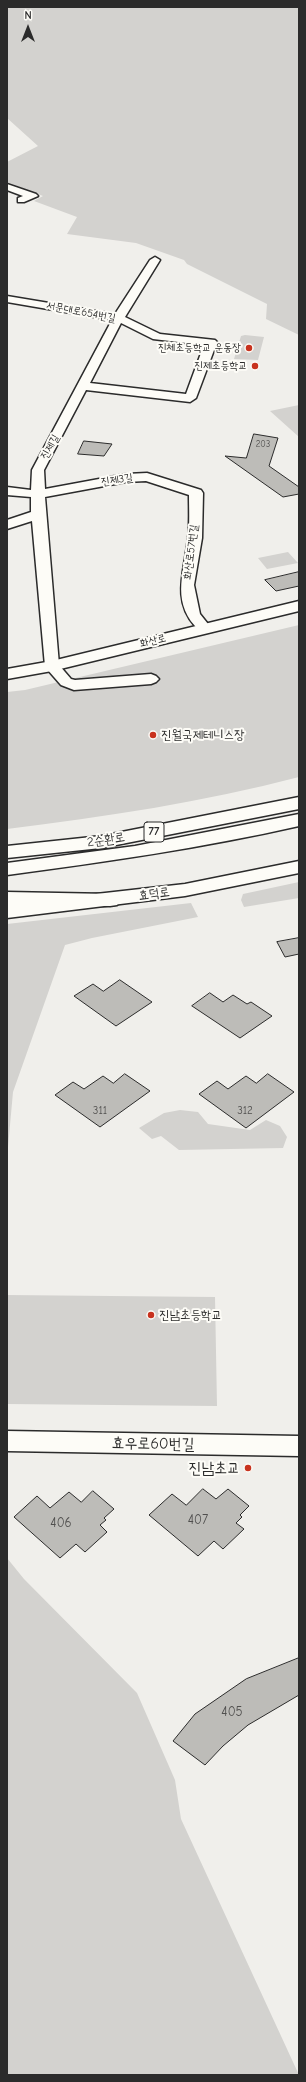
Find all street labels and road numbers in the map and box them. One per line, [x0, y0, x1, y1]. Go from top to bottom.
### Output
street label: 서문대로654번길 [45, 299, 117, 325]
street label: 진제길 [38, 432, 62, 462]
street label: 진제3길 [100, 471, 134, 489]
street label: 화산로57번길 [181, 524, 201, 580]
street label: 화산로 [139, 631, 167, 651]
road number: 77 [144, 822, 164, 842]
street label: 2순환로 [86, 829, 126, 851]
street label: 효덕로 [137, 884, 171, 904]
street label: 효우로60번길 [111, 1434, 195, 1454]

